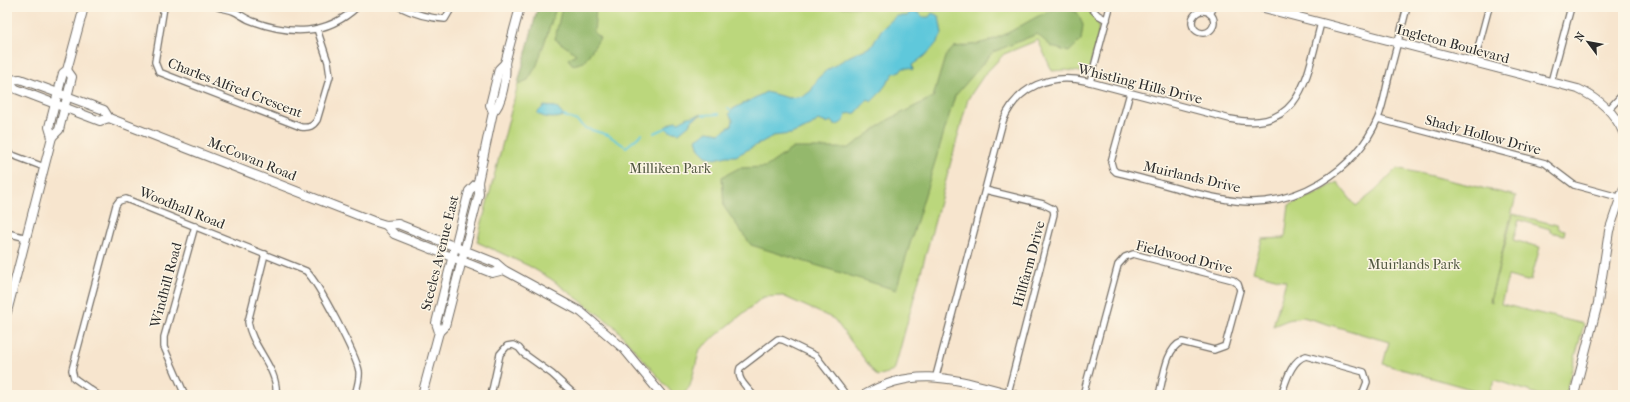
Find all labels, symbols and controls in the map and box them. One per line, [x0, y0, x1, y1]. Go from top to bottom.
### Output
street label: Ingleton Boulevard [1395, 21, 1512, 67]
north arrow [1568, 22, 1608, 62]
text: N [1572, 29, 1588, 44]
street label: Charles Alfred Crescent [165, 54, 305, 122]
street label: Whistling Hills Drive [1075, 60, 1204, 108]
street label: Shady Hollow Drive [1423, 111, 1543, 159]
street label: McCowan Road [205, 133, 299, 185]
street label: Muirlands Drive [1142, 158, 1242, 196]
park label: Milliken Park [629, 160, 712, 177]
street label: Woodhall Road [136, 183, 228, 233]
street label: Steeles Avenue East [417, 194, 463, 312]
street label: Hillfarm Drive [1009, 219, 1049, 309]
street label: Fieldwood Drive [1134, 237, 1234, 277]
street label: Windhill Road [146, 240, 186, 330]
park label: Muirlands Park [1368, 256, 1461, 273]

